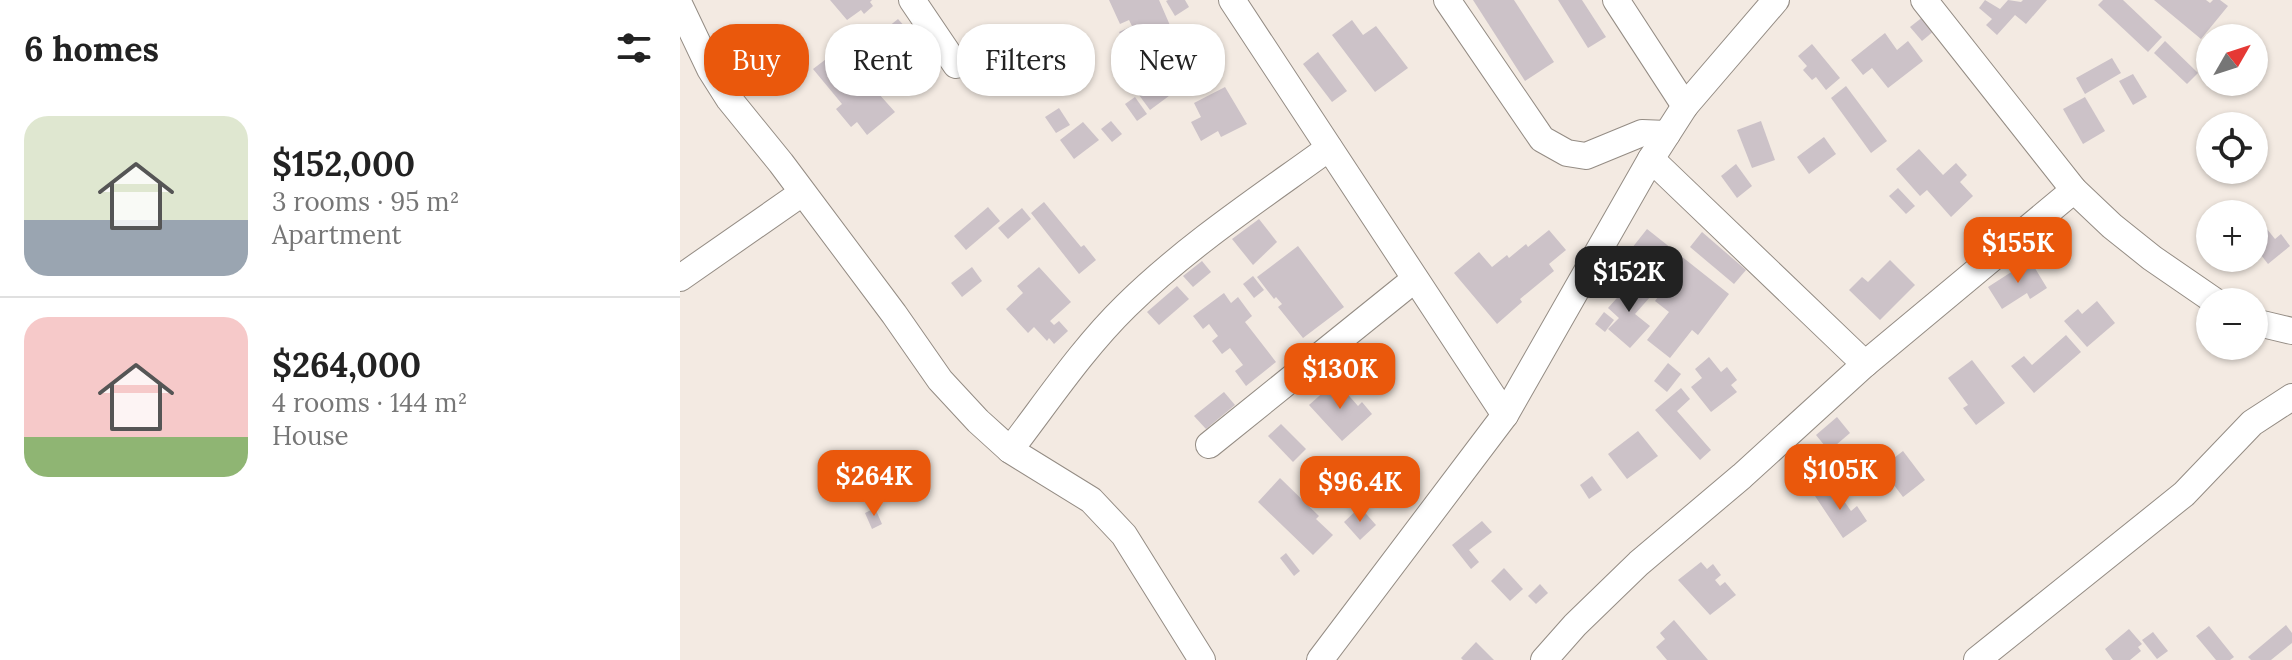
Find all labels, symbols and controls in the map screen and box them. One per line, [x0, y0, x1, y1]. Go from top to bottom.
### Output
chip: Buy [704, 24, 809, 96]
chip: Rent [825, 24, 941, 96]
chip: Filters [957, 24, 1095, 96]
chip: New [1111, 24, 1225, 96]
north arrow [2196, 24, 2268, 96]
map controls [2196, 24, 2268, 360]
icon: filters [612, 26, 656, 70]
text: 6 homes [24, 27, 159, 70]
button: locate [2196, 112, 2268, 184]
text: $152,000 [272, 142, 415, 185]
icon: home [88, 148, 184, 244]
text: 3 rooms · 95 m² [272, 185, 460, 218]
button: + [2196, 200, 2268, 272]
pin: $155K [1962, 217, 2074, 285]
text: Apartment [272, 218, 402, 251]
text: $155K [1982, 226, 2054, 259]
pin: $152K [1573, 246, 1685, 314]
text: $152K [1593, 255, 1665, 288]
button: − [2196, 288, 2268, 360]
text: $264,000 [272, 343, 421, 386]
pin: $130K [1284, 343, 1396, 411]
icon: home [88, 349, 184, 445]
text: $130K [1302, 352, 1378, 385]
text: 4 rooms · 144 m² [272, 386, 468, 419]
text: House [272, 419, 349, 452]
pin: $105K [1784, 444, 1896, 512]
pin: $264K [818, 450, 930, 518]
text: $105K [1803, 453, 1877, 486]
pin: $96.4K [1295, 456, 1425, 524]
text: $264K [836, 459, 912, 492]
text: $96.4K [1318, 465, 1402, 498]

